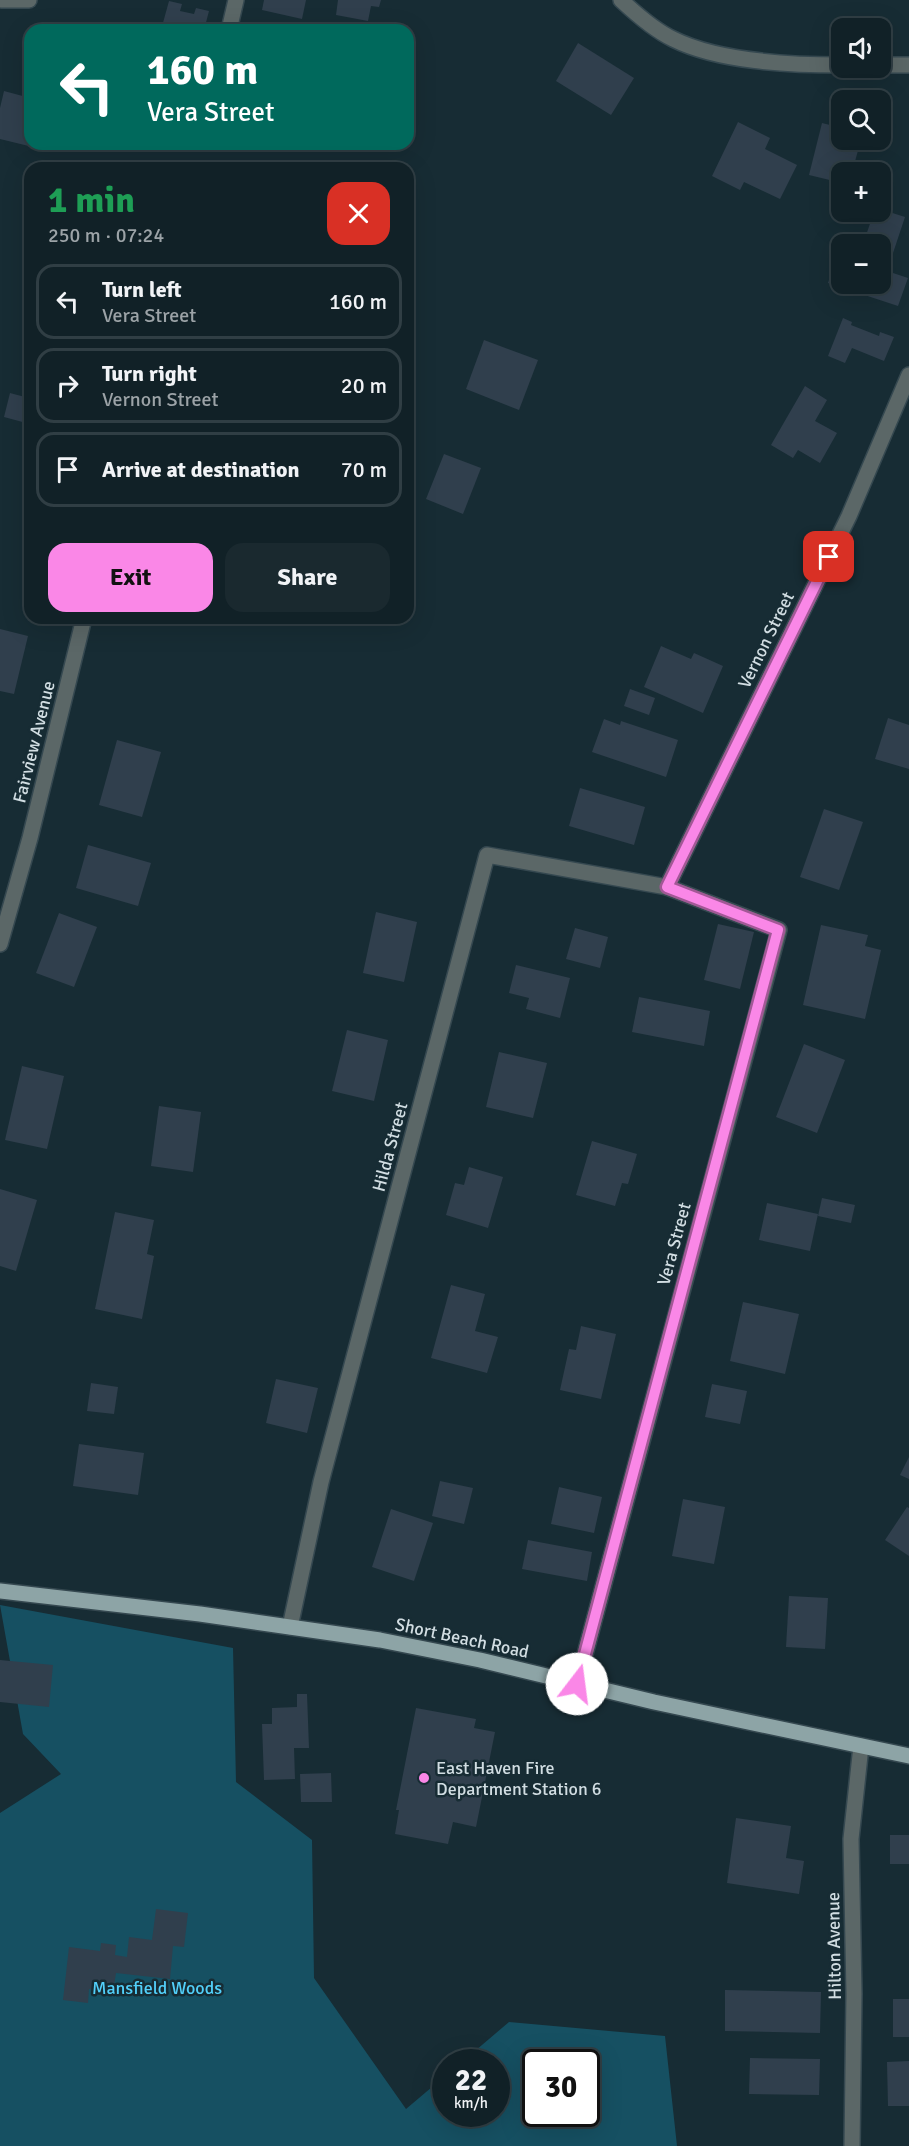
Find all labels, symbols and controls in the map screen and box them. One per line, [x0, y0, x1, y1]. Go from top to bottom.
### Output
map controls [831, 18, 891, 294]
button: sound [831, 18, 891, 78]
text: 160 m [147, 45, 258, 96]
icon: left [48, 48, 126, 126]
button: search [831, 90, 891, 150]
text: Vera Street [147, 96, 274, 129]
button: + [831, 162, 891, 222]
text: 1 min [48, 178, 135, 223]
button: close [327, 182, 390, 245]
text: 250 m · 07:24 [48, 223, 164, 248]
button: − [831, 234, 891, 294]
text: Turn left [102, 276, 182, 303]
icon: left [51, 285, 84, 318]
text: 160 m [329, 288, 387, 315]
text: Vera Street [102, 303, 196, 328]
text: Turn right [102, 360, 197, 387]
icon: right [51, 369, 84, 402]
text: 20 m [341, 372, 387, 399]
text: Vernon Street [102, 387, 219, 412]
icon: arrive [51, 453, 84, 486]
text: Arrive at destination [102, 456, 299, 483]
text: 70 m [341, 456, 387, 483]
pin [803, 531, 854, 582]
icon: arrive [812, 540, 845, 573]
button: Exit [48, 543, 213, 612]
button: Share [225, 543, 390, 612]
street label: Vernon Street [733, 588, 799, 692]
street label: Fairview Avenue [8, 679, 60, 805]
street label: Hilda Street [368, 1100, 412, 1194]
street label: Vera Street [652, 1200, 696, 1288]
street label: Short Beach Road [393, 1613, 531, 1663]
position arrow [545, 1652, 609, 1716]
place label: East Haven Fire Department Station 6 [436, 1757, 601, 1800]
marker: East Haven Fire Department Station 6 [417, 1771, 431, 1785]
street label: Hilton Avenue [822, 1892, 846, 2000]
park label: Mansfield Woods [92, 1977, 222, 1999]
speed limit sign: 30 [522, 2049, 600, 2127]
text: 22 [455, 2062, 487, 2099]
text: km/h [454, 2094, 488, 2112]

